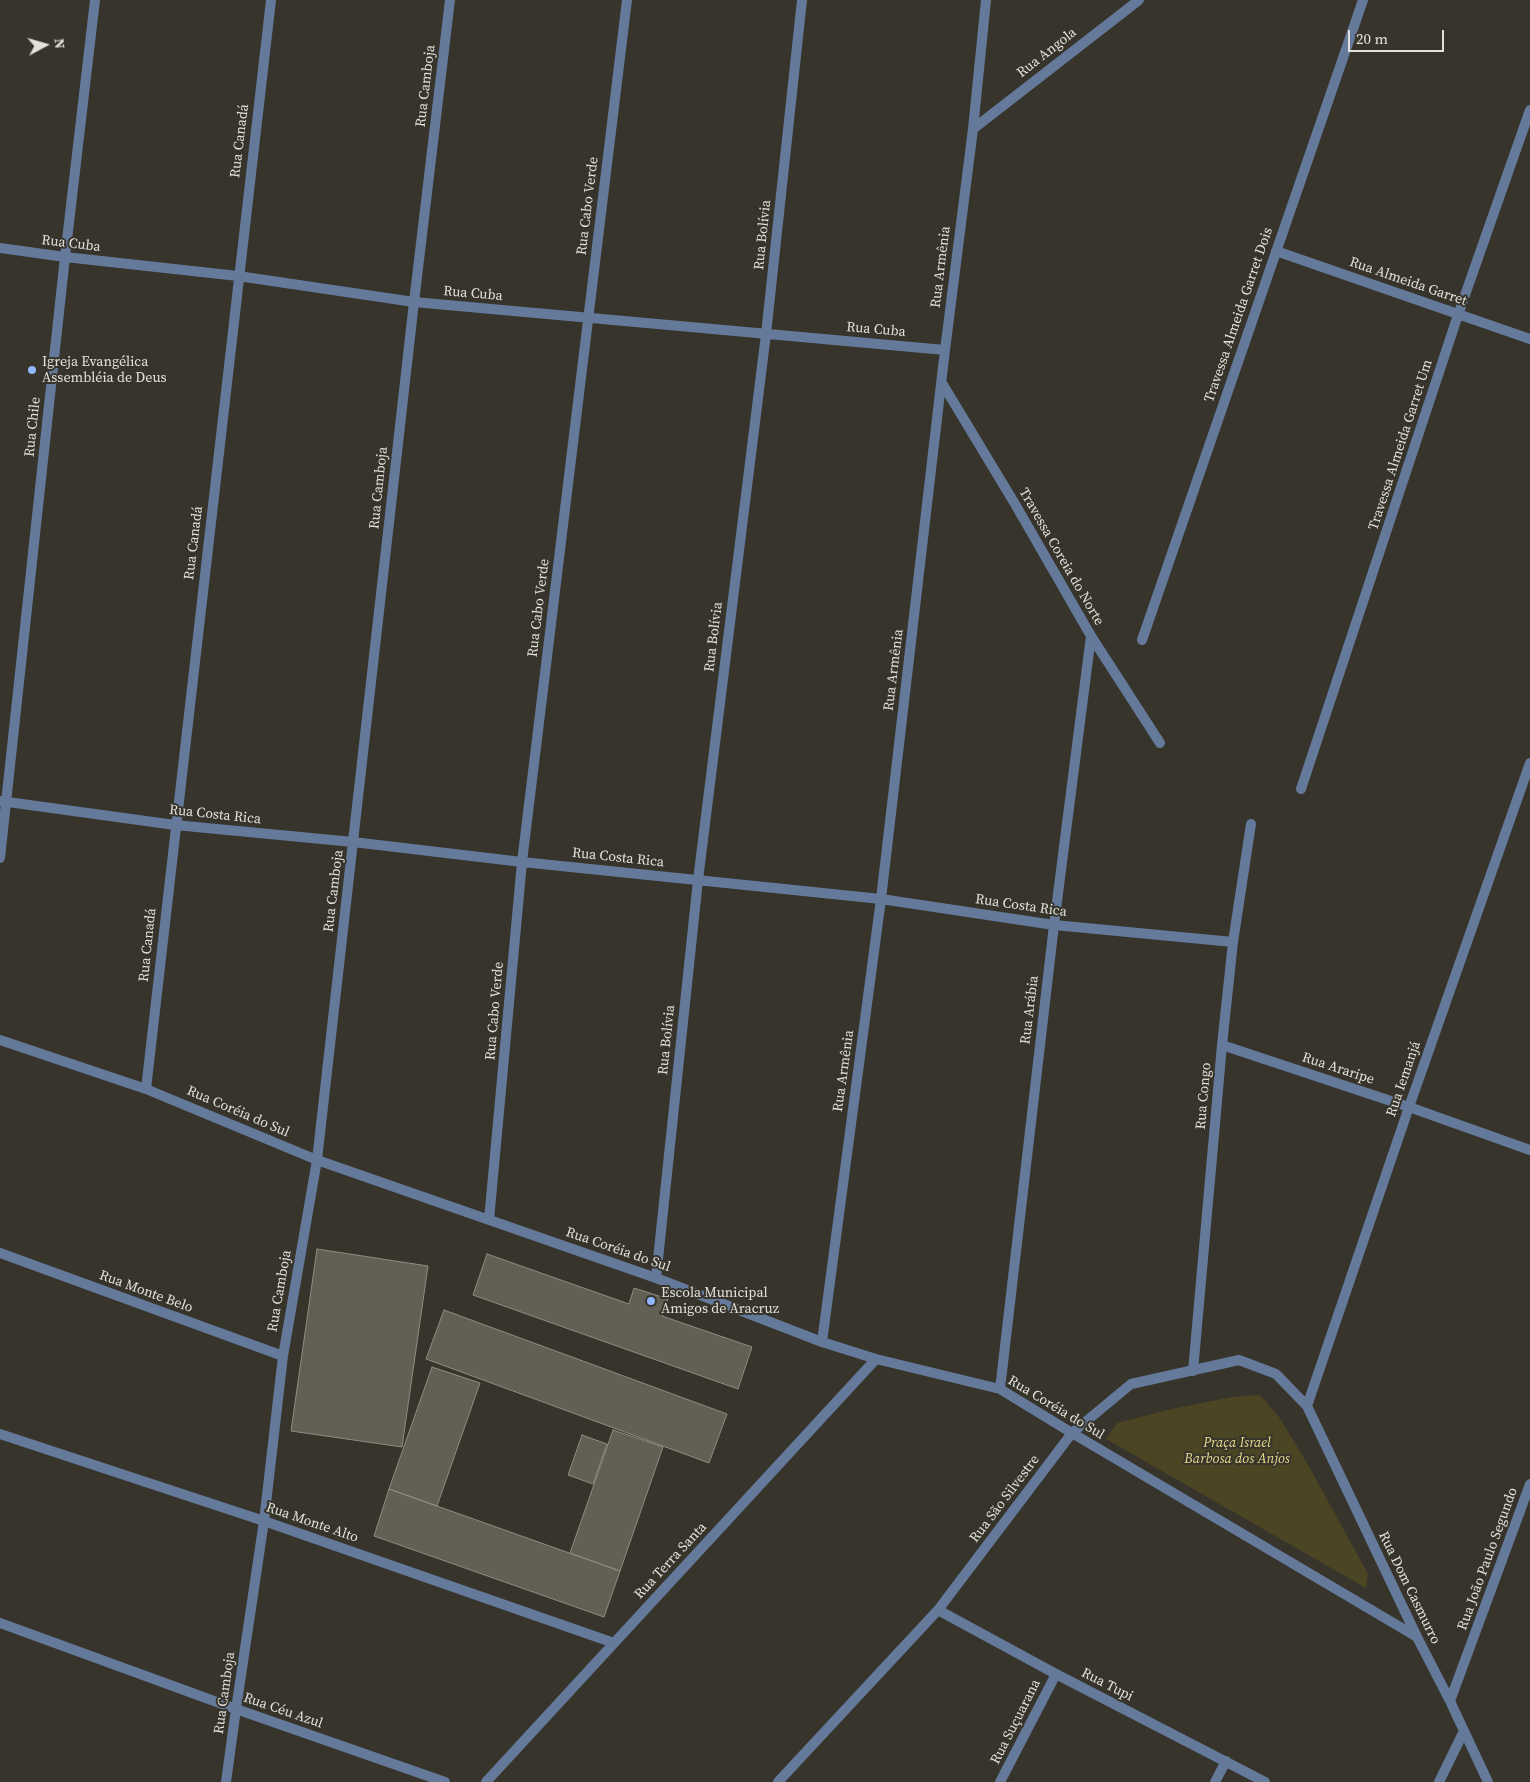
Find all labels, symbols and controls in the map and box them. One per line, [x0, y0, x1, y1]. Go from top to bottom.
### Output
north arrow [20, 20, 70, 70]
scale bar [1350, 20, 1446, 52]
street label: Rua Angola [1014, 24, 1080, 82]
text: 20 m [1356, 28, 1388, 49]
text: N [49, 37, 70, 50]
street label: Rua Camboja [413, 44, 439, 128]
street label: Rua Canadá [227, 103, 253, 179]
street label: Rua Cabo Verde [574, 156, 602, 256]
street label: Rua Bolívia [751, 199, 775, 271]
street label: Rua Armênia [928, 225, 954, 309]
street label: Travessa Almeida Garret Dois [1201, 225, 1277, 405]
street label: Rua Cuba [40, 232, 102, 256]
street label: Rua Almeida Garret [1347, 254, 1469, 310]
street label: Rua Cuba [443, 283, 503, 305]
street label: Rua Cuba [846, 319, 906, 341]
place label: Igreja Evangélica Assembléia de Deus [42, 354, 167, 387]
street label: Travessa Almeida Garret Um [1365, 358, 1437, 532]
marker: Igreja Evangélica Assembléia de Deus [26, 364, 38, 376]
street label: Rua Chile [21, 396, 45, 458]
street label: Rua Camboja [366, 446, 392, 530]
street label: Travessa Coreia do Norte [1015, 485, 1107, 629]
street label: Rua Canadá [181, 505, 207, 581]
street label: Rua Cabo Verde [525, 558, 553, 658]
street label: Rua Bolívia [701, 601, 727, 673]
street label: Rua Armênia [881, 628, 907, 712]
street label: Rua Costa Rica [168, 802, 262, 828]
street label: Rua Costa Rica [571, 845, 665, 871]
street label: Rua Camboja [321, 849, 347, 933]
street label: Rua Costa Rica [974, 891, 1068, 921]
street label: Rua Canadá [136, 907, 160, 983]
street label: Rua Cabo Verde [482, 961, 508, 1061]
street label: Rua Arábia [1017, 975, 1043, 1045]
street label: Rua Bolívia [655, 1004, 679, 1076]
street label: Rua Armênia [830, 1029, 858, 1113]
street label: Rua Iemanjá [1383, 1039, 1425, 1119]
street label: Rua Araripe [1300, 1049, 1376, 1089]
street label: Rua Congo [1193, 1062, 1215, 1130]
street label: Rua Coréia do Sul [184, 1083, 292, 1141]
street label: Rua Coréia do Sul [563, 1224, 673, 1276]
street label: Rua Camboja [265, 1249, 295, 1333]
street label: Rua Monte Belo [97, 1267, 195, 1317]
place label: Escola Municipal Amigos de Aracruz [661, 1285, 779, 1318]
marker: Escola Municipal Amigos de Aracruz [645, 1295, 657, 1307]
street label: Rua Coréia do Sul [1005, 1373, 1107, 1443]
park label: Praça Israel Barbosa dos Anjos [1184, 1435, 1290, 1468]
street label: Rua São Silvestre [967, 1452, 1043, 1546]
street label: Rua João Paulo Segundo [1454, 1485, 1522, 1633]
street label: Rua Monte Alto [264, 1499, 360, 1547]
street label: Rua Terra Santa [631, 1519, 711, 1603]
street label: Rua Dom Casmurro [1374, 1529, 1444, 1647]
street label: Rua Camboja [211, 1651, 239, 1735]
street label: Rua Tupi [1078, 1665, 1136, 1705]
street label: Rua Suçuarana [987, 1677, 1045, 1767]
street label: Rua Céu Azul [241, 1690, 325, 1732]

